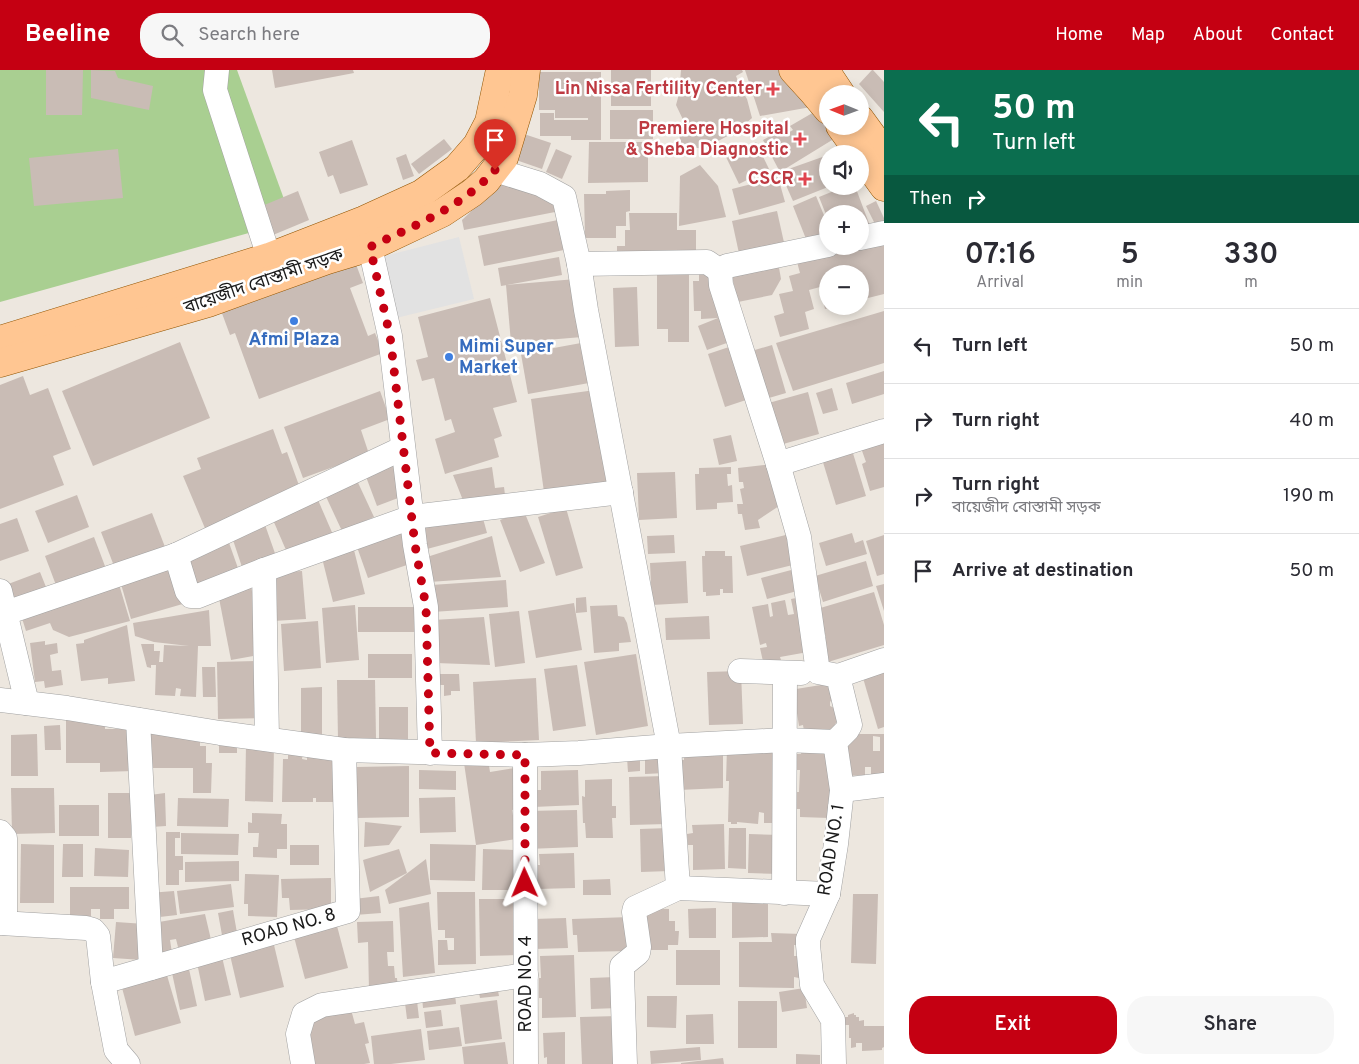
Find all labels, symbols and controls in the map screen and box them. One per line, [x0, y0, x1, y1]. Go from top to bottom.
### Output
search box [140, 13, 490, 58]
text: Beeline [25, 20, 110, 50]
icon: search [158, 21, 186, 49]
text: Search here [198, 23, 300, 47]
text: Home [1055, 24, 1103, 47]
text: Map [1131, 24, 1165, 47]
text: About [1193, 24, 1242, 47]
text: Contact [1270, 24, 1334, 47]
place label: Lin Nissa Fertility Center [555, 78, 763, 101]
marker: Lin Nissa Fertility Center [766, 82, 780, 96]
north arrow [819, 85, 869, 135]
map controls [819, 85, 869, 315]
text: 50 m [992, 87, 1076, 131]
icon: left [909, 90, 974, 155]
place label: Premiere Hospital & Sheba Diagnostic [626, 118, 789, 162]
pin [474, 119, 516, 170]
icon: arrive [481, 126, 509, 154]
text: Turn left [992, 130, 1075, 157]
marker: Premiere Hospital & Sheba Diagnostic [793, 132, 807, 146]
button: sound [819, 145, 869, 195]
place label: CSCR [748, 168, 794, 191]
marker: CSCR [798, 172, 812, 186]
icon: right [962, 185, 990, 213]
text: Then [909, 187, 952, 211]
button: + [819, 205, 869, 255]
text: 07:16 [964, 237, 1036, 274]
text: 5 [1120, 237, 1139, 274]
text: 330 [1223, 237, 1279, 274]
street label: বায়েজীদ বোস্তামী সড়ক [180, 244, 347, 320]
button: − [819, 265, 869, 315]
text: Arrival [976, 273, 1024, 293]
text: min [1116, 273, 1143, 293]
text: m [1244, 273, 1258, 293]
marker: Afmi Plaza [288, 315, 300, 327]
place label: Afmi Plaza [248, 329, 340, 352]
icon: left [909, 332, 937, 360]
text: Turn left [952, 334, 1028, 358]
text: 50 m [1289, 334, 1334, 358]
place label: Mimi Super Market [459, 336, 554, 380]
marker: Mimi Super Market [443, 351, 455, 363]
icon: right [909, 407, 937, 435]
text: Turn right [952, 409, 1040, 433]
text: 40 m [1289, 409, 1334, 433]
text: Turn right [952, 473, 1040, 497]
icon: right [909, 482, 937, 510]
text: 190 m [1283, 484, 1334, 508]
text: বায়েজীদ বোস্তামী সড়ক [952, 498, 1101, 518]
icon: arrive [909, 557, 937, 585]
text: Arrive at destination [952, 559, 1133, 583]
text: 50 m [1289, 559, 1334, 583]
street label: ROAD NO. 1 [813, 802, 851, 898]
position arrow [498, 856, 550, 908]
street label: ROAD NO. 8 [239, 904, 339, 952]
street label: ROAD NO. 4 [515, 935, 538, 1033]
button: Exit [909, 996, 1117, 1054]
button: Share [1127, 996, 1334, 1054]

